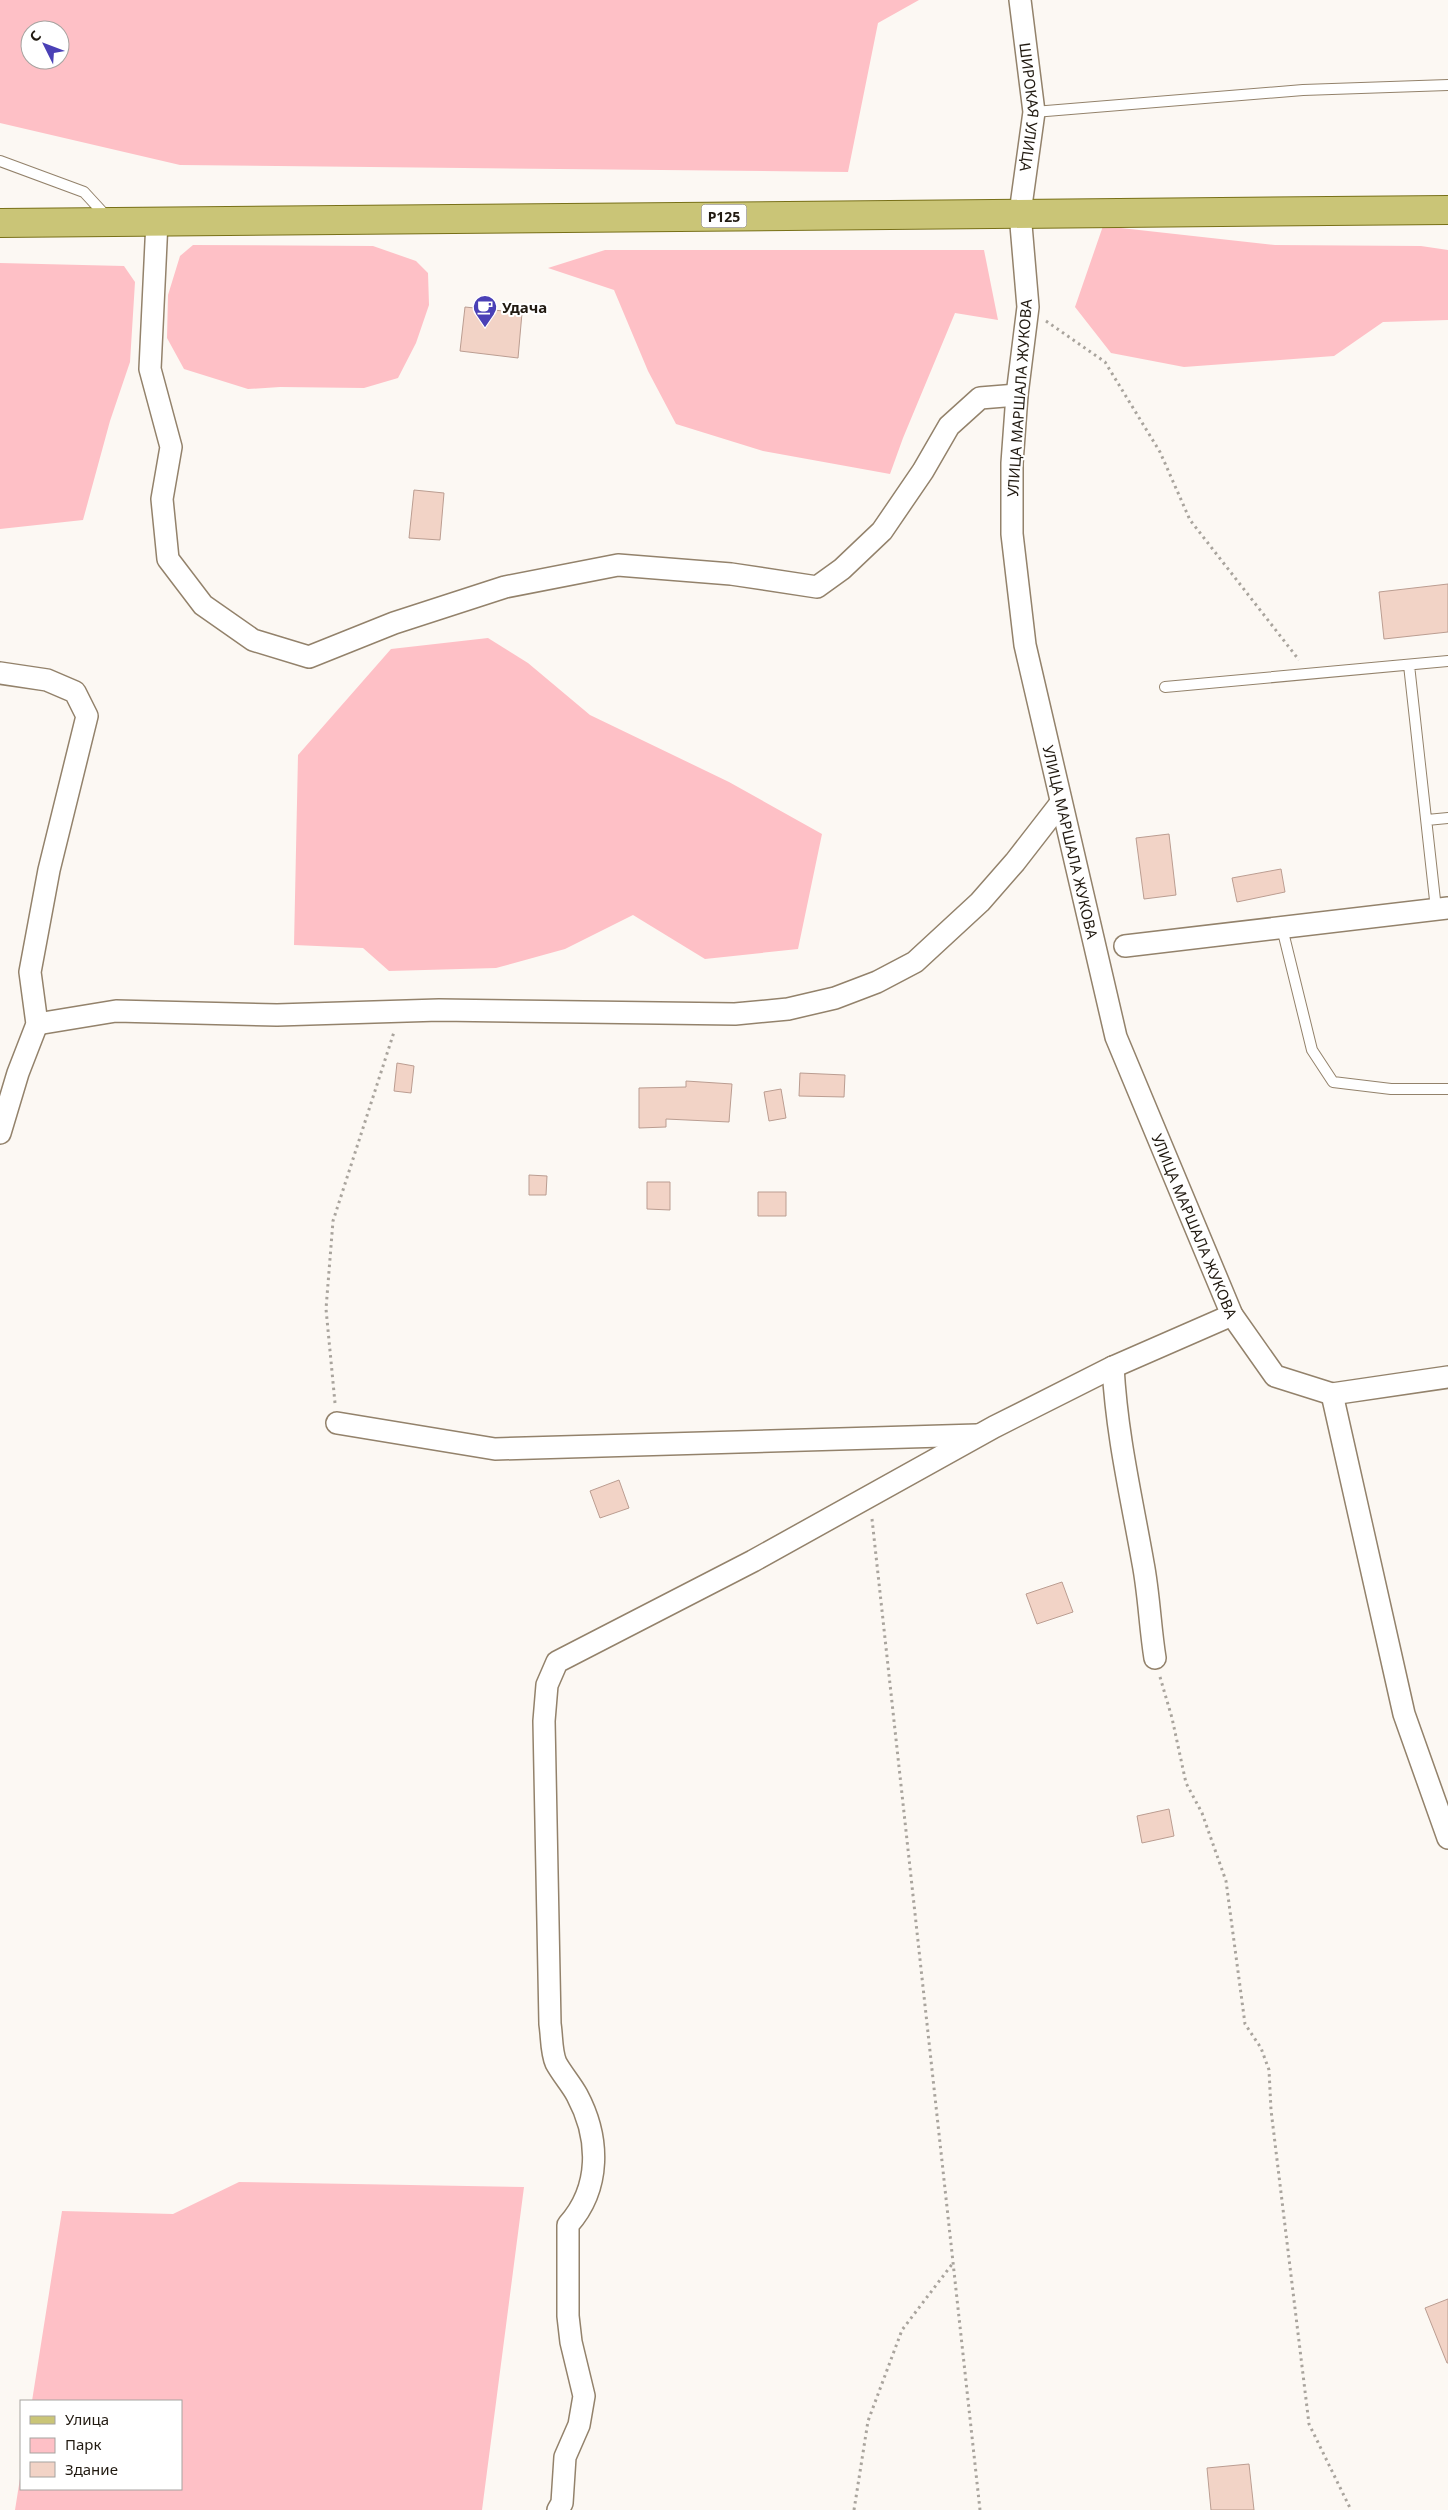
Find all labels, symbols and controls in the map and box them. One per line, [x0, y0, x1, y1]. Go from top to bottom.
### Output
north arrow [20, 20, 70, 70]
text: С [25, 26, 45, 46]
street label: ШИРОКАЯ УЛИЦА [1015, 41, 1044, 173]
road number: Р125 [702, 205, 746, 228]
cafe icon: Удача [472, 294, 498, 328]
place label: Удача [502, 297, 547, 317]
street label: УЛИЦА МАРШАЛА ЖУКОВА [1002, 298, 1036, 498]
street label: УЛИЦА МАРШАЛА ЖУКОВА [1039, 743, 1103, 941]
street label: УЛИЦА МАРШАЛА ЖУКОВА [1147, 1131, 1242, 1322]
legend [20, 2400, 182, 2490]
text: Улица [65, 2409, 109, 2429]
text: Парк [65, 2434, 101, 2454]
text: Здание [65, 2459, 118, 2479]

